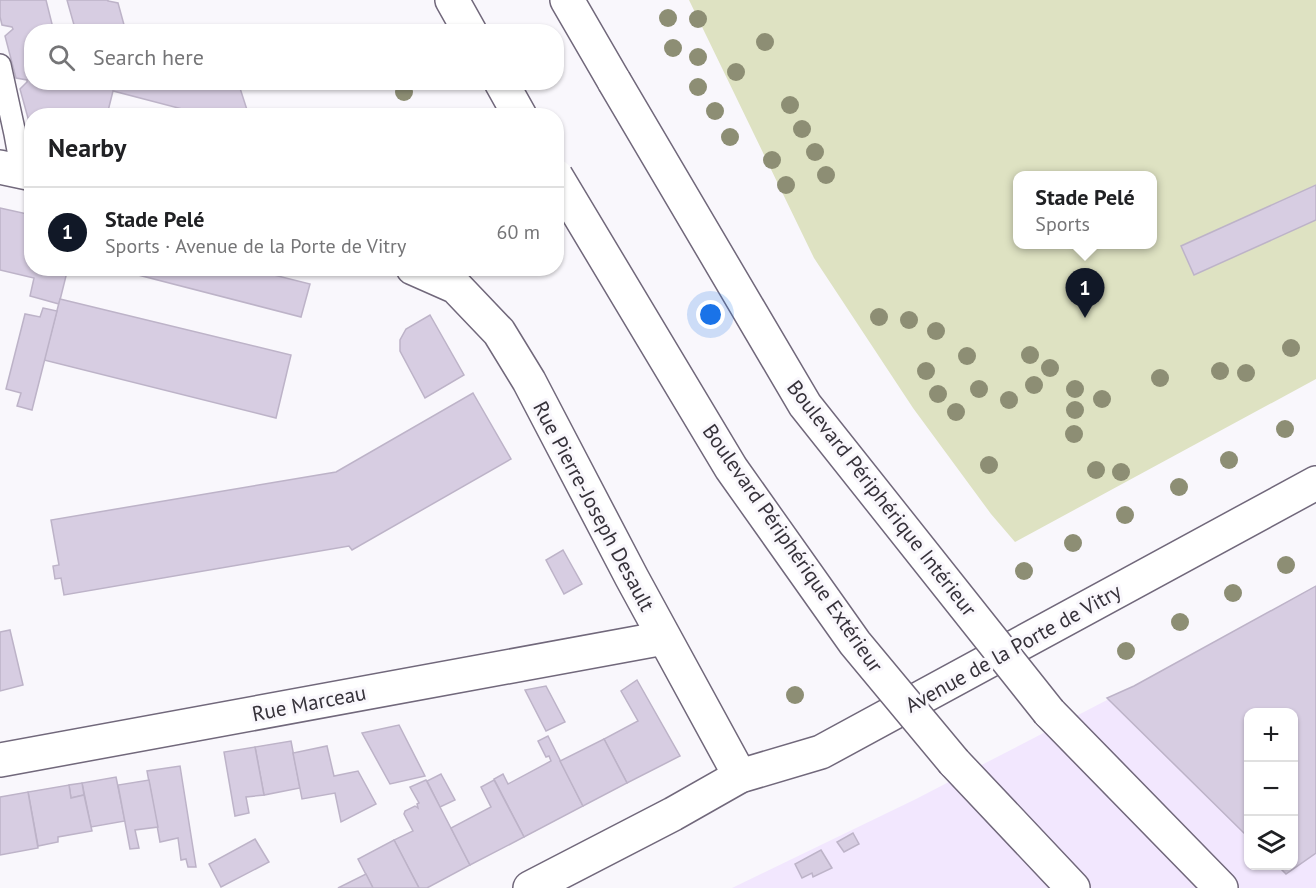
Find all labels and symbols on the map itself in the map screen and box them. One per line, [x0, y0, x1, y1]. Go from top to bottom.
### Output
pin: 1 [1066, 268, 1104, 318]
your location [696, 300, 725, 329]
street label: Boulevard Périphérique Intérieur [781, 374, 983, 622]
street label: Rue Pierre-Joseph Desault [527, 396, 661, 616]
street label: Boulevard Périphérique Extérieur [697, 419, 889, 677]
street label: Avenue de la Porte de Vitry [900, 577, 1126, 719]
street label: Rue Marceau [250, 679, 368, 727]

